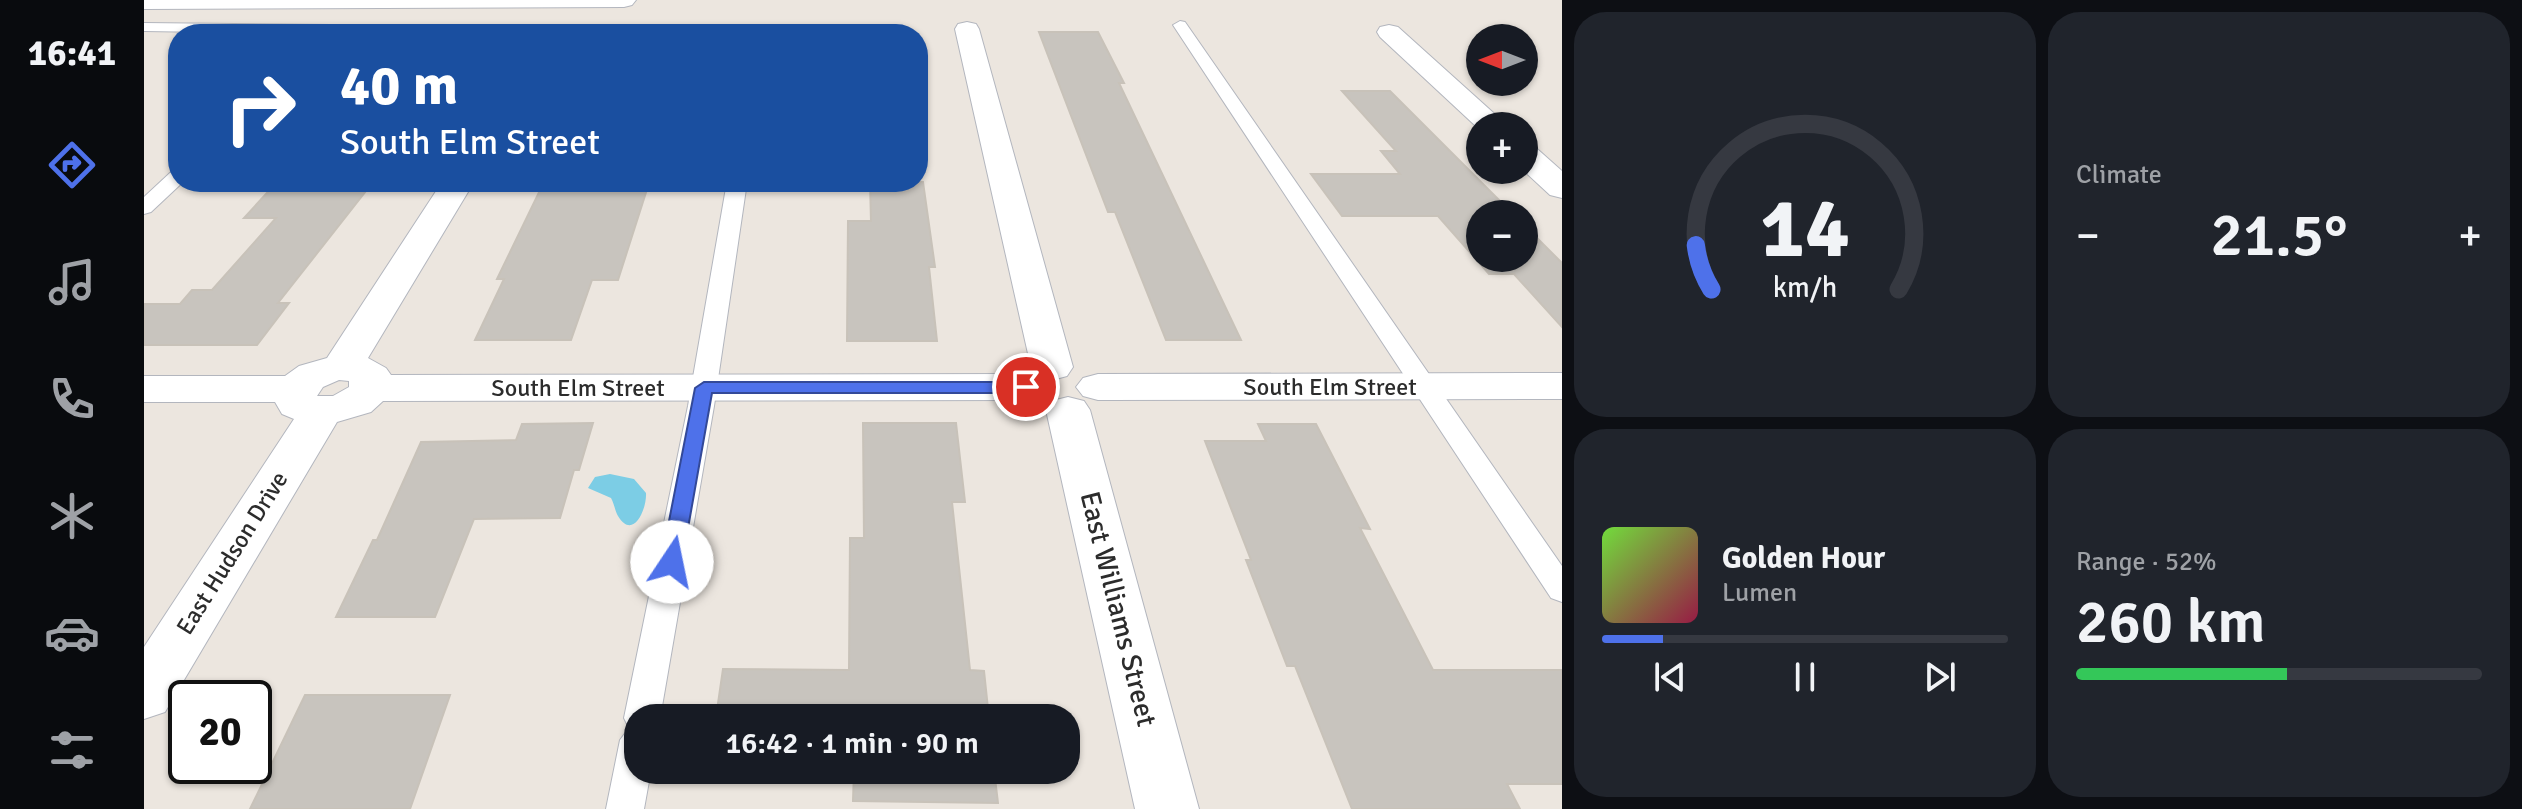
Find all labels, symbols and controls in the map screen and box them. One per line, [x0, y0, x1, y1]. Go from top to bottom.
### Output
north arrow [1466, 24, 1538, 96]
map controls [1466, 24, 1538, 272]
text: 16:41 [28, 31, 116, 76]
text: 40 m [340, 51, 458, 120]
icon: right [208, 56, 312, 160]
button: + [1466, 112, 1538, 184]
text: South Elm Street [340, 120, 600, 165]
icon: directions [44, 137, 100, 193]
text: Climate [2076, 159, 2162, 191]
text: 14 [1760, 178, 1850, 280]
text: 21.5° [2211, 199, 2347, 273]
button: − [1466, 200, 1538, 272]
text: − [2076, 209, 2100, 263]
text: + [2458, 209, 2482, 263]
icon: music [44, 254, 100, 310]
text: km/h [1773, 270, 1837, 305]
pin [992, 353, 1060, 421]
icon: arrive [1004, 365, 1048, 409]
icon: phone [44, 371, 100, 427]
street label: South Elm Street [1243, 372, 1417, 402]
street label: South Elm Street [491, 373, 665, 403]
street label: East Hudson Drive [170, 466, 294, 640]
icon: climate [44, 488, 100, 544]
street label: East Williams Street [1072, 488, 1164, 730]
position arrow [630, 520, 714, 604]
text: Golden Hour [1722, 540, 1885, 577]
text: Range · 52% [2076, 546, 2217, 578]
text: Lumen [1722, 577, 1797, 609]
text: 260 km [2076, 586, 2265, 660]
icon: car [44, 605, 100, 661]
icon: previous [1648, 655, 1692, 699]
icon: pause [1783, 655, 1827, 699]
icon: next [1918, 655, 1962, 699]
speed limit sign: 20 [168, 680, 272, 784]
icon: filters [44, 722, 100, 778]
text: 16:42 · 1 min · 90 m [725, 725, 979, 762]

